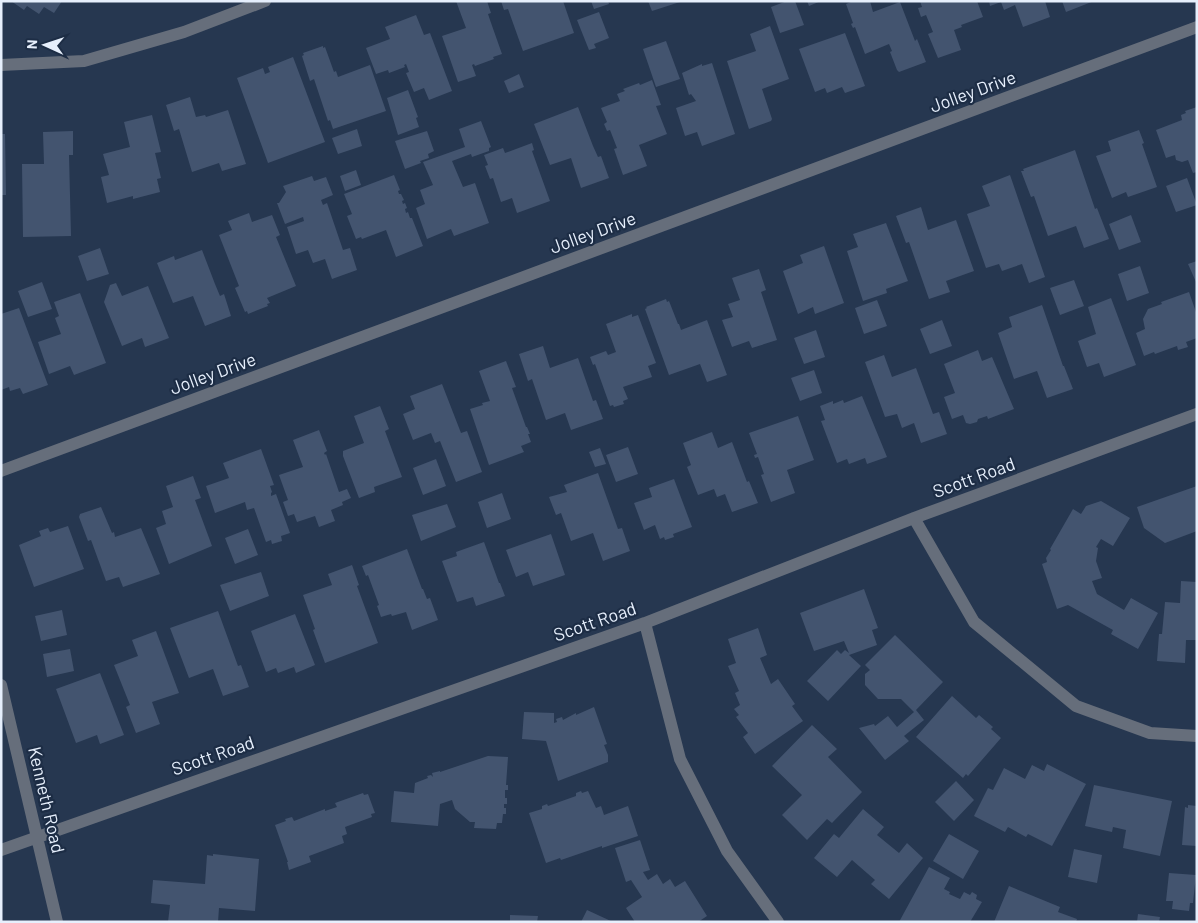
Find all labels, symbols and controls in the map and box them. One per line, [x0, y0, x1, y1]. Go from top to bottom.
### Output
north arrow [20, 20, 70, 70]
text: N [23, 39, 40, 49]
street label: Jolley Drive [927, 65, 1019, 117]
street label: Jolley Drive [547, 206, 639, 258]
street label: Jolley Drive [167, 347, 259, 399]
street label: Scott Road [929, 452, 1018, 502]
street label: Scott Road [550, 597, 639, 645]
street label: Scott Road [168, 731, 257, 779]
street label: Kenneth Road [24, 744, 70, 855]

